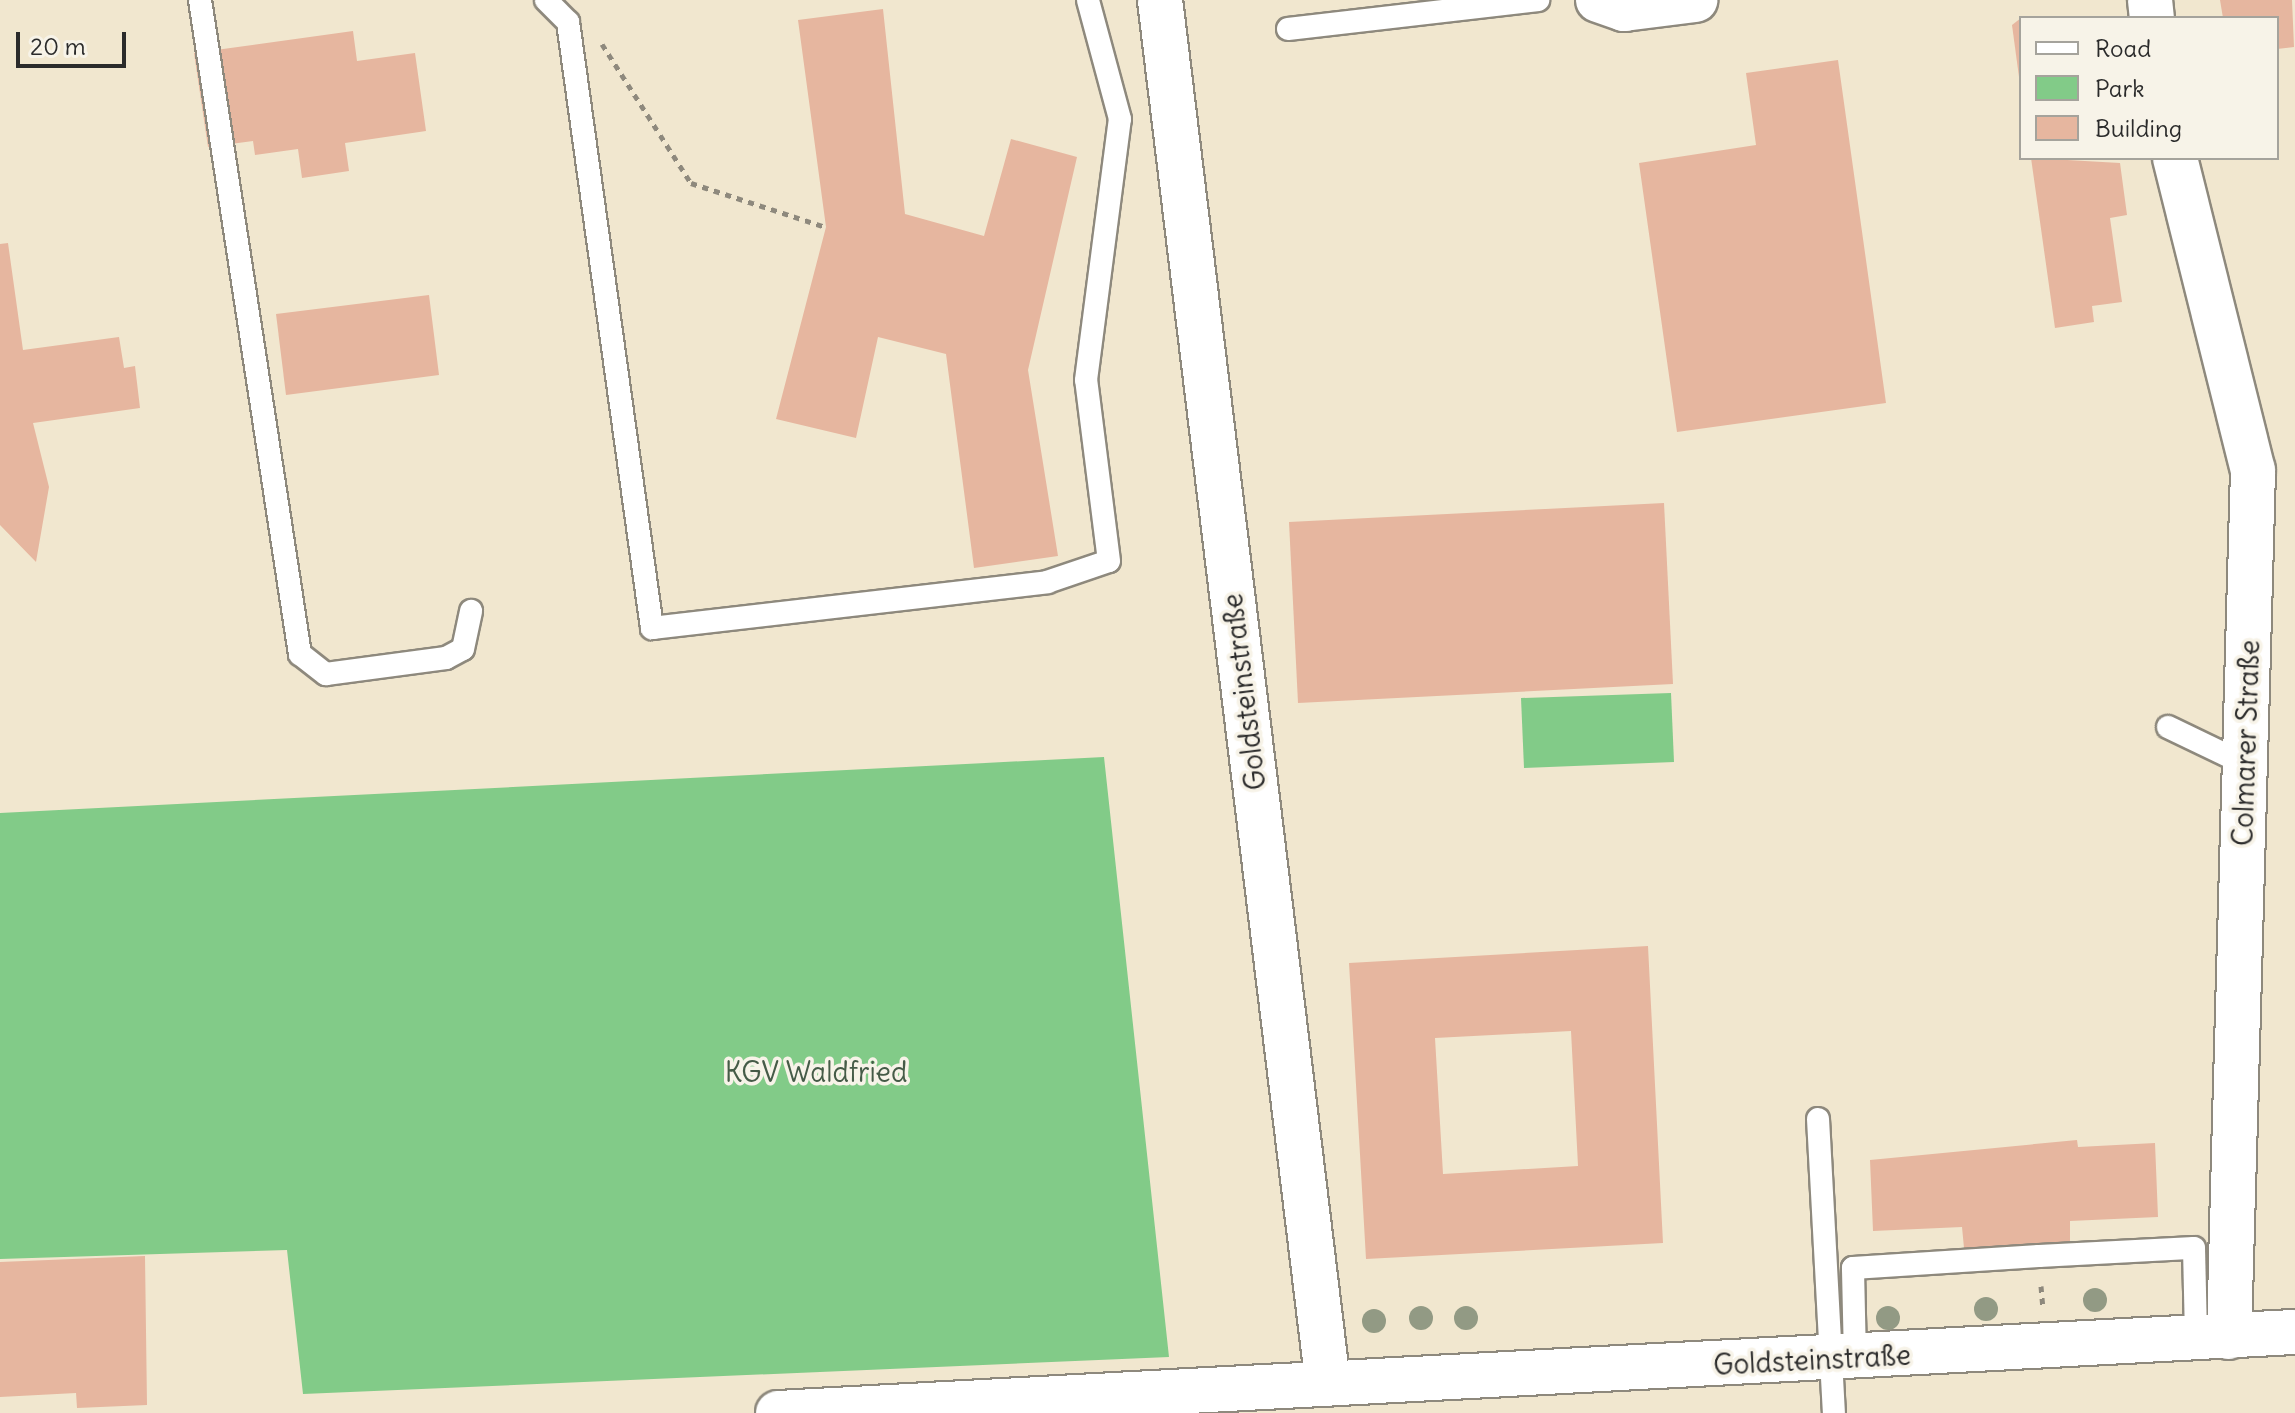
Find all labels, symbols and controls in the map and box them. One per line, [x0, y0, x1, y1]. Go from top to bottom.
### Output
scale bar [20, 16, 130, 66]
legend [2019, 16, 2279, 160]
text: 20 m [30, 31, 86, 61]
text: Road [2095, 33, 2151, 63]
text: Park [2095, 73, 2145, 103]
text: Building [2095, 113, 2182, 143]
street label: Goldsteinstraße [1215, 592, 1273, 792]
street label: Colmarer Straße [2226, 639, 2266, 847]
park label: KGV Waldfried [725, 1055, 907, 1089]
street label: Goldsteinstraße [1712, 1338, 1912, 1382]

